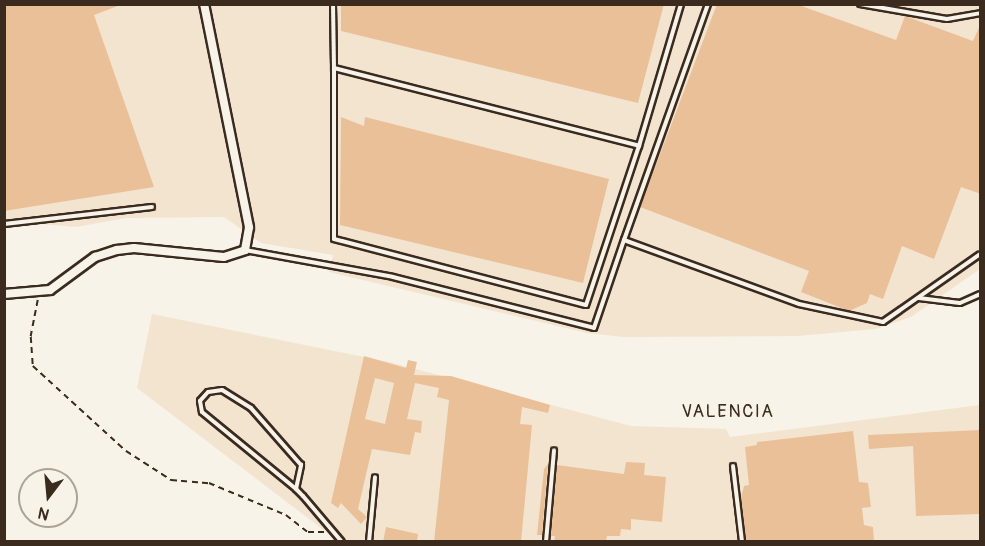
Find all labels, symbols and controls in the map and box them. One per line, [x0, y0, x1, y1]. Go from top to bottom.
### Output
district label: VALENCIA [682, 401, 774, 423]
north arrow [18, 468, 78, 528]
text: N [36, 502, 52, 524]

